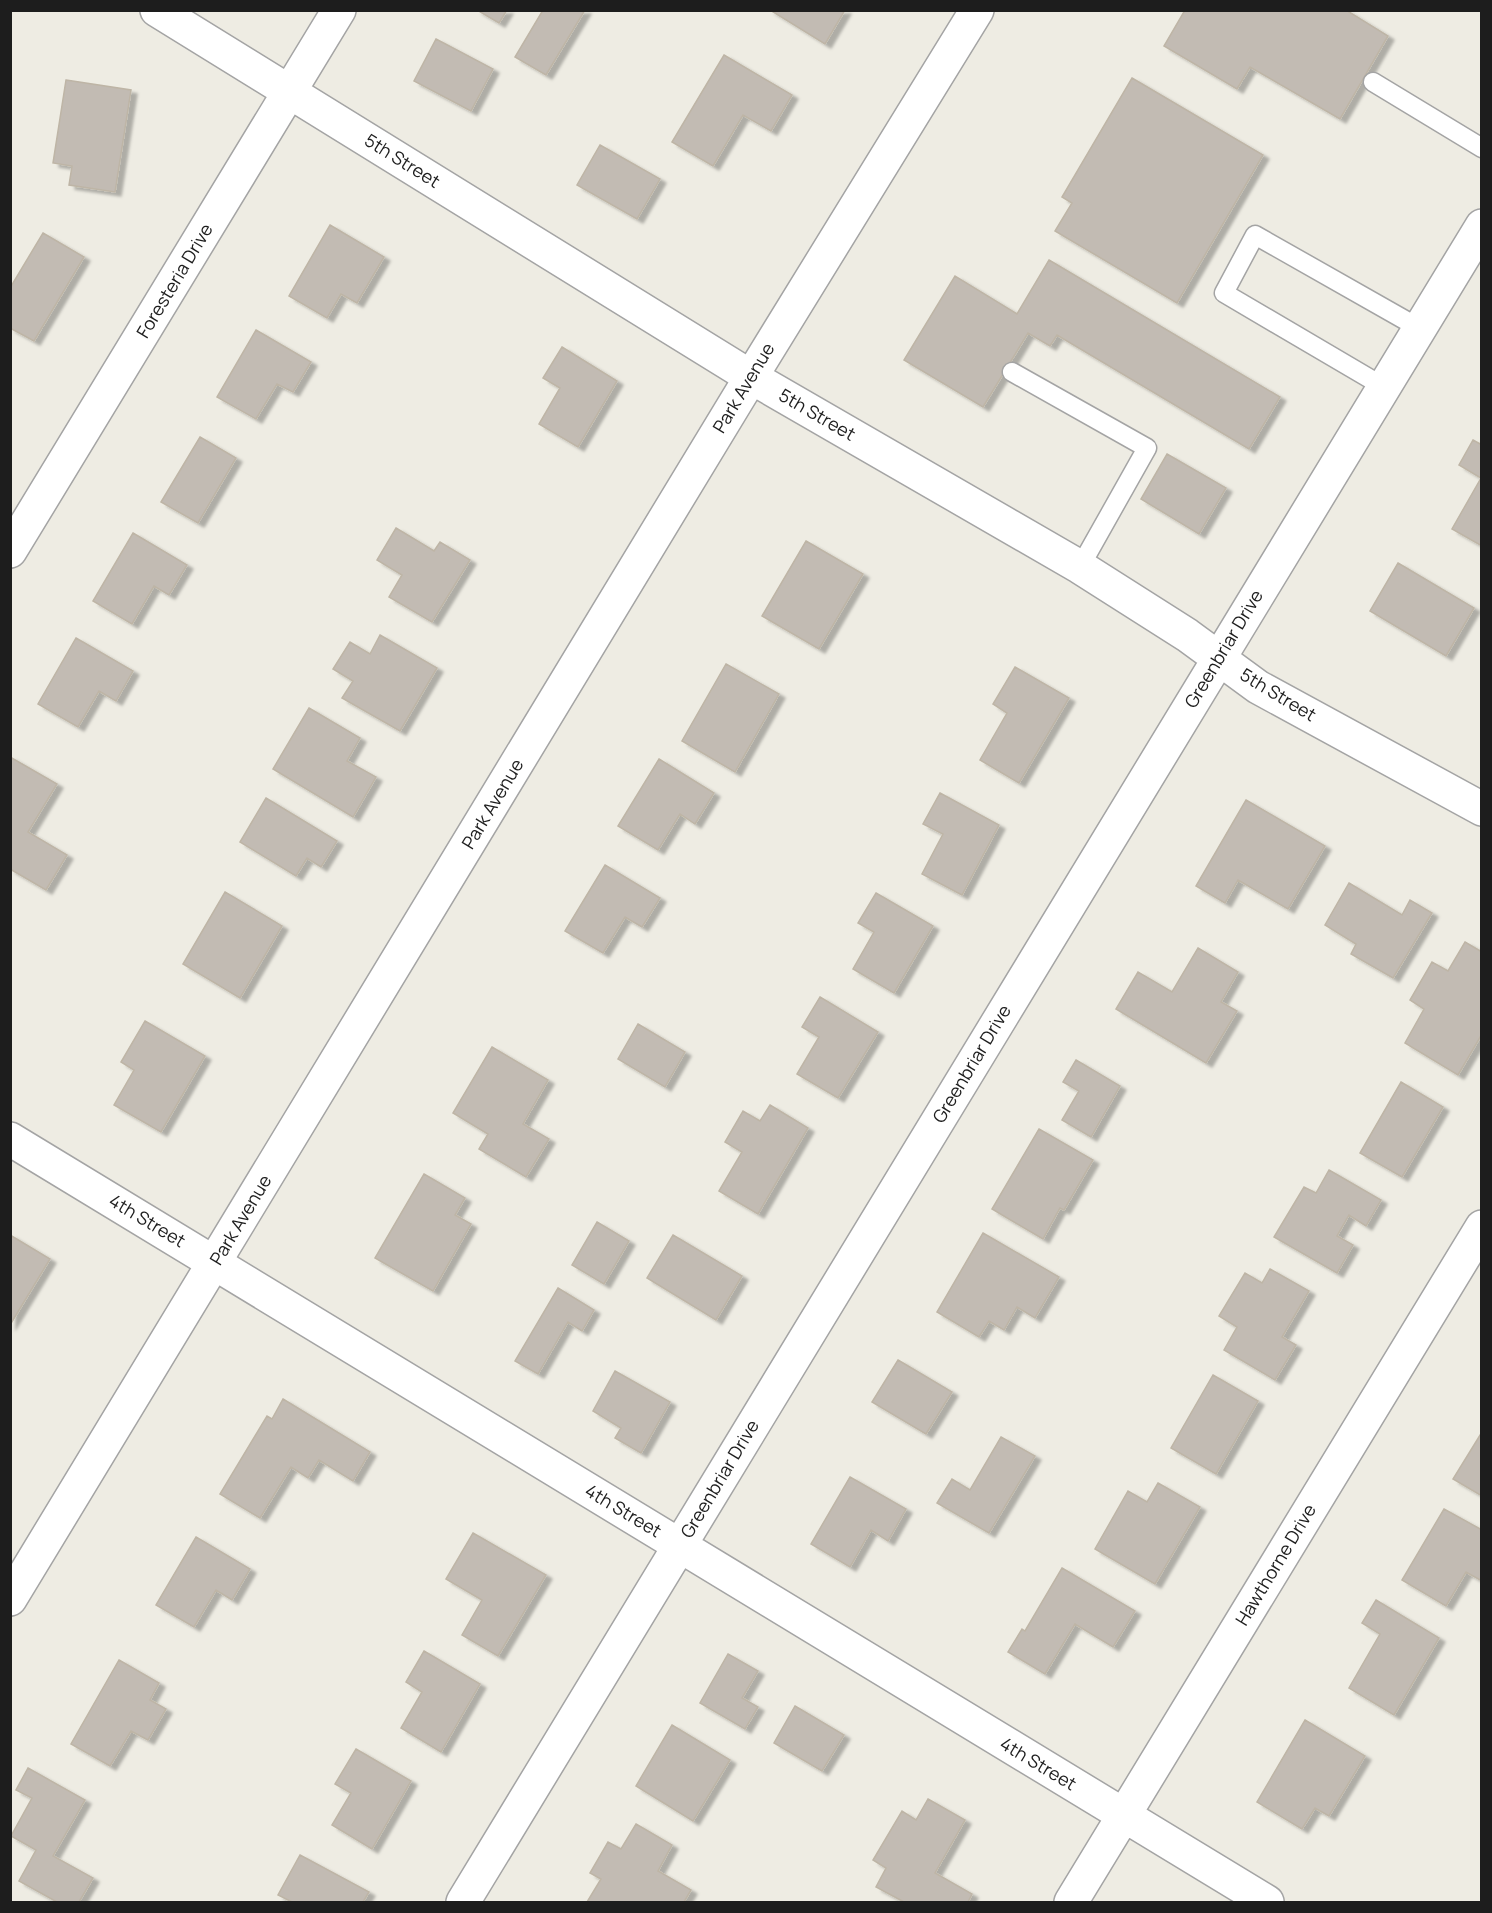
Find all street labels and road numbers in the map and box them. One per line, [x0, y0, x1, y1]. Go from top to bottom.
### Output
street label: 5th Street [360, 128, 445, 193]
street label: Foresteria Drive [131, 219, 218, 342]
street label: Park Avenue [707, 338, 779, 437]
street label: 5th Street [775, 383, 860, 446]
street label: Greenbriar Drive [1178, 585, 1268, 712]
street label: 5th Street [1236, 662, 1321, 726]
street label: Park Avenue [456, 754, 528, 853]
street label: Greenbriar Drive [926, 1000, 1016, 1127]
street label: Park Avenue [204, 1170, 276, 1269]
street label: 4th Street [105, 1188, 190, 1252]
street label: Greenbriar Drive [674, 1415, 764, 1542]
street label: 4th Street [581, 1478, 666, 1542]
street label: Hawthorne Drive [1229, 1499, 1321, 1630]
street label: 4th Street [996, 1731, 1081, 1795]

